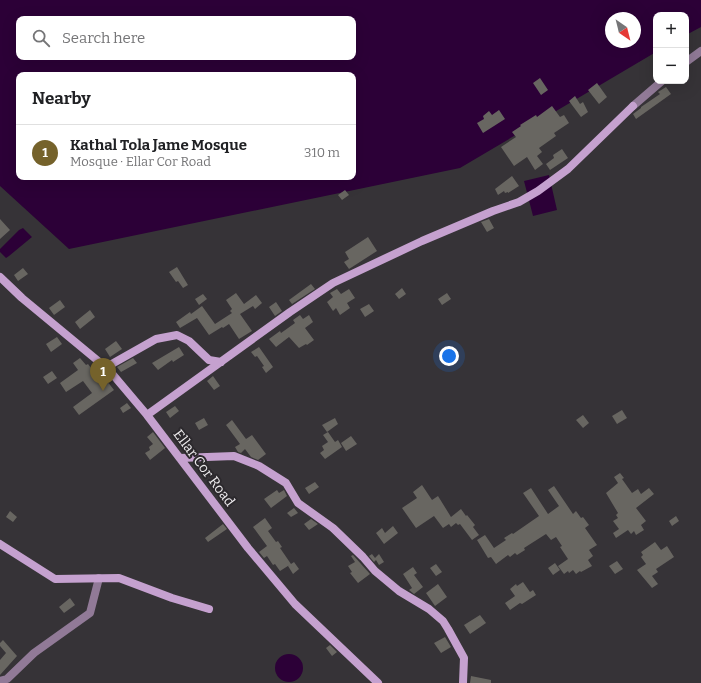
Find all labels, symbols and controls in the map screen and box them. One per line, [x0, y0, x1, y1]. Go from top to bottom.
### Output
north arrow [605, 12, 641, 48]
map controls [653, 12, 689, 84]
button: + [653, 12, 689, 48]
search box [16, 16, 356, 60]
icon: search [30, 27, 52, 49]
text: Search here [62, 29, 145, 47]
button: − [653, 48, 689, 84]
text: Nearby [32, 88, 91, 109]
text: Kathal Tola Jame Mosque [70, 136, 247, 154]
text: 1 [42, 145, 48, 160]
text: 310 m [304, 145, 340, 160]
text: Mosque · Ellar Cor Road [70, 154, 211, 169]
your location [439, 346, 459, 366]
pin: 1 [90, 358, 116, 391]
street label: Ellar Cor Road [170, 426, 238, 510]

